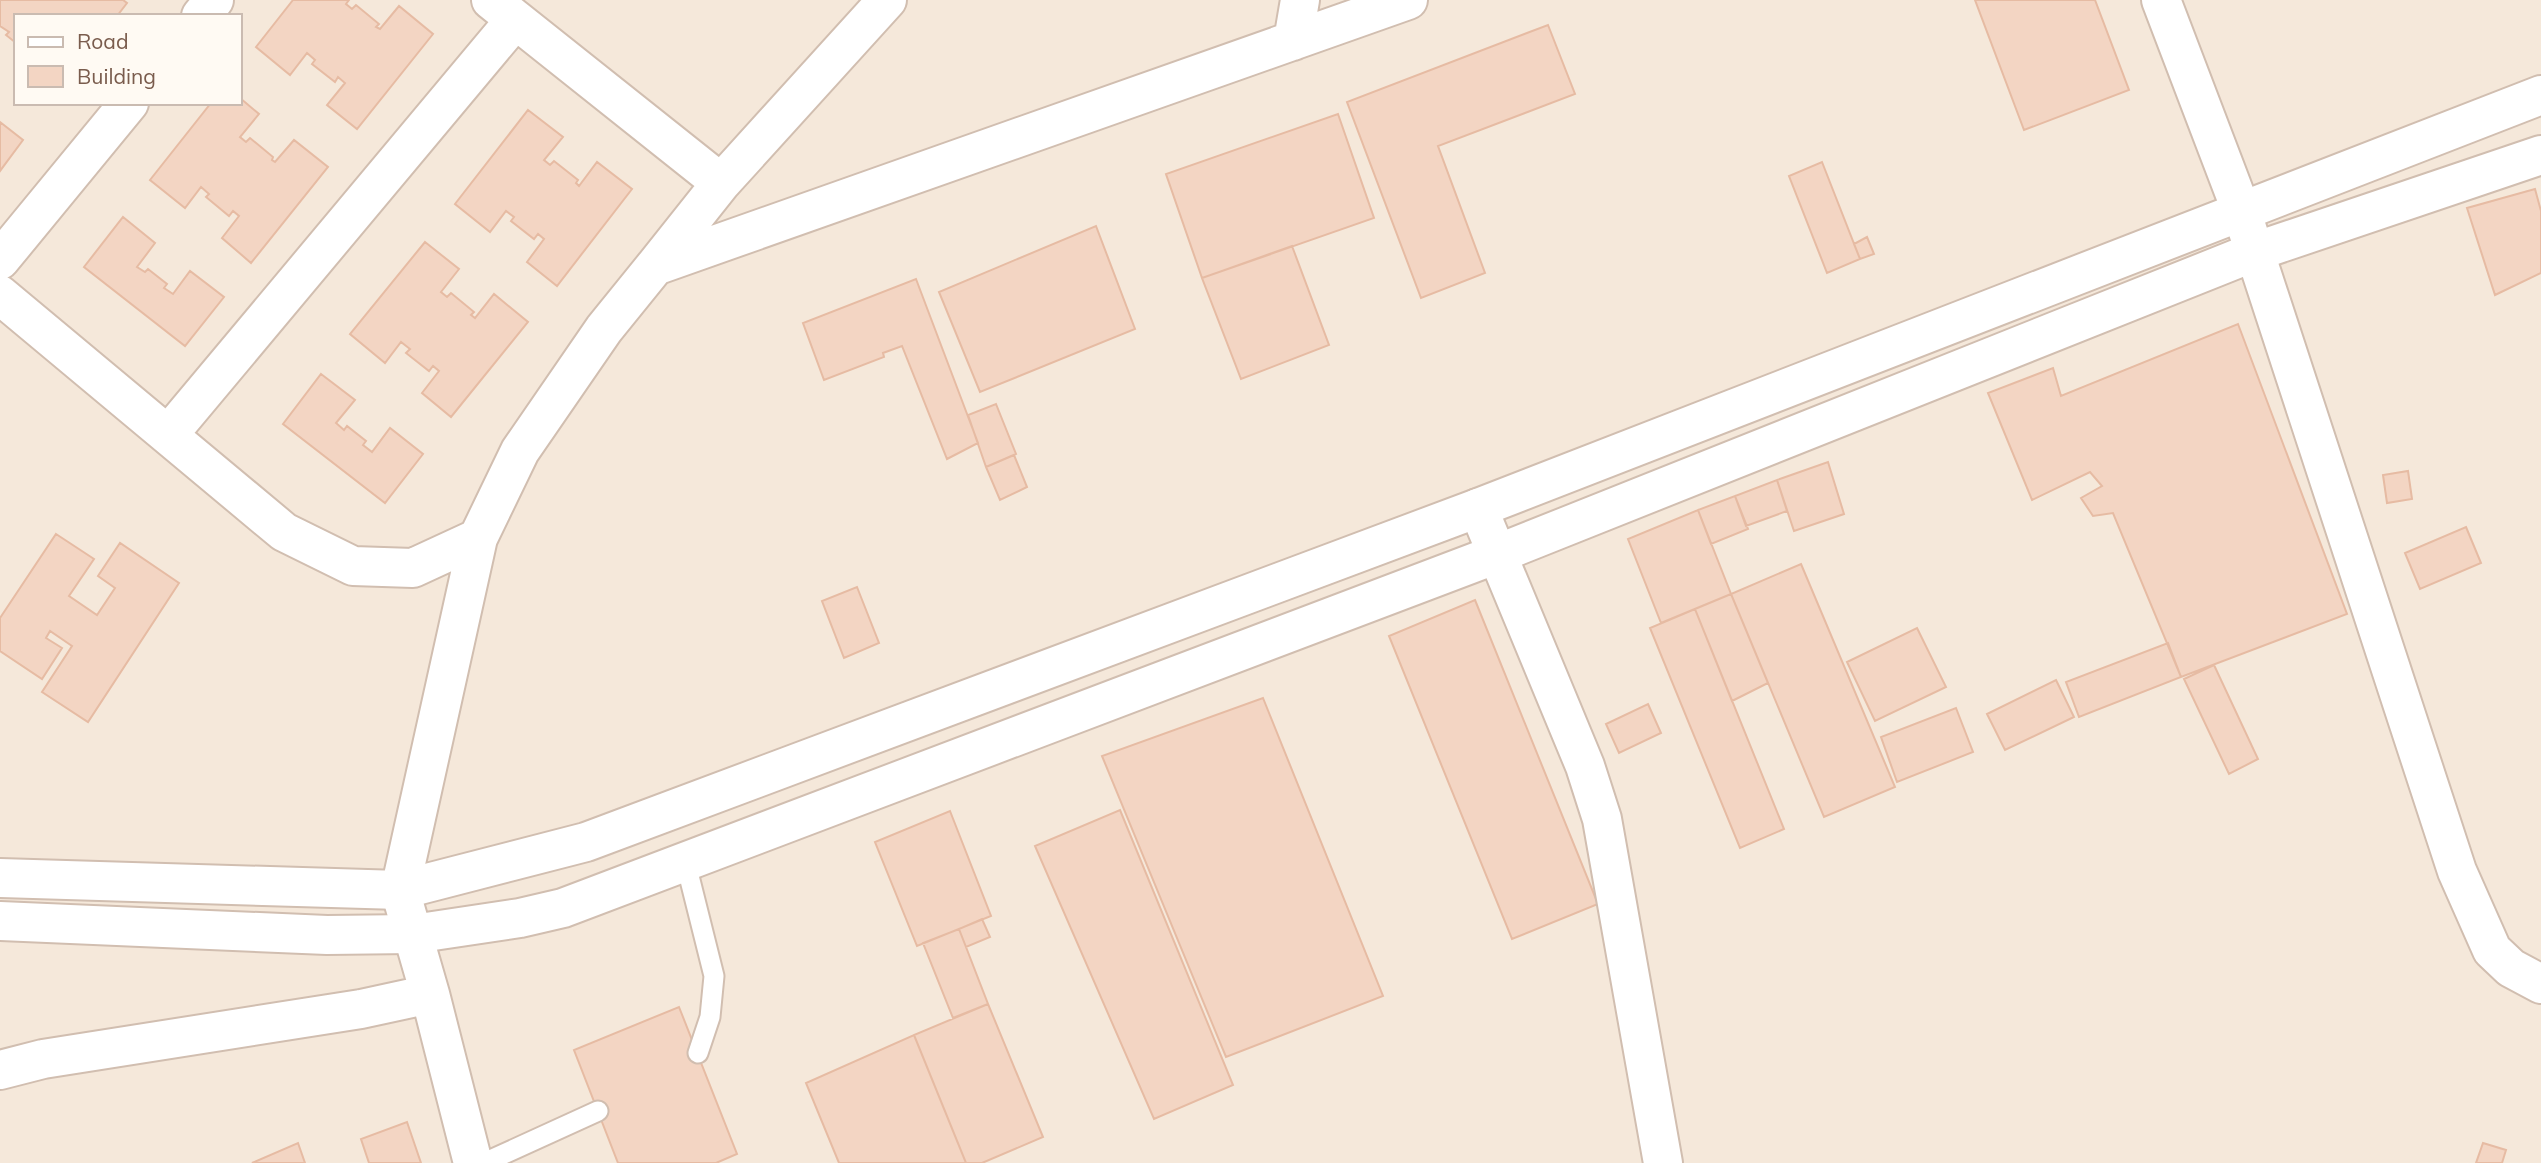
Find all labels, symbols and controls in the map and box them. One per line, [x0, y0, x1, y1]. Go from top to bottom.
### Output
legend [14, 14, 242, 105]
text: Road [77, 28, 128, 54]
text: Building [77, 63, 156, 89]

